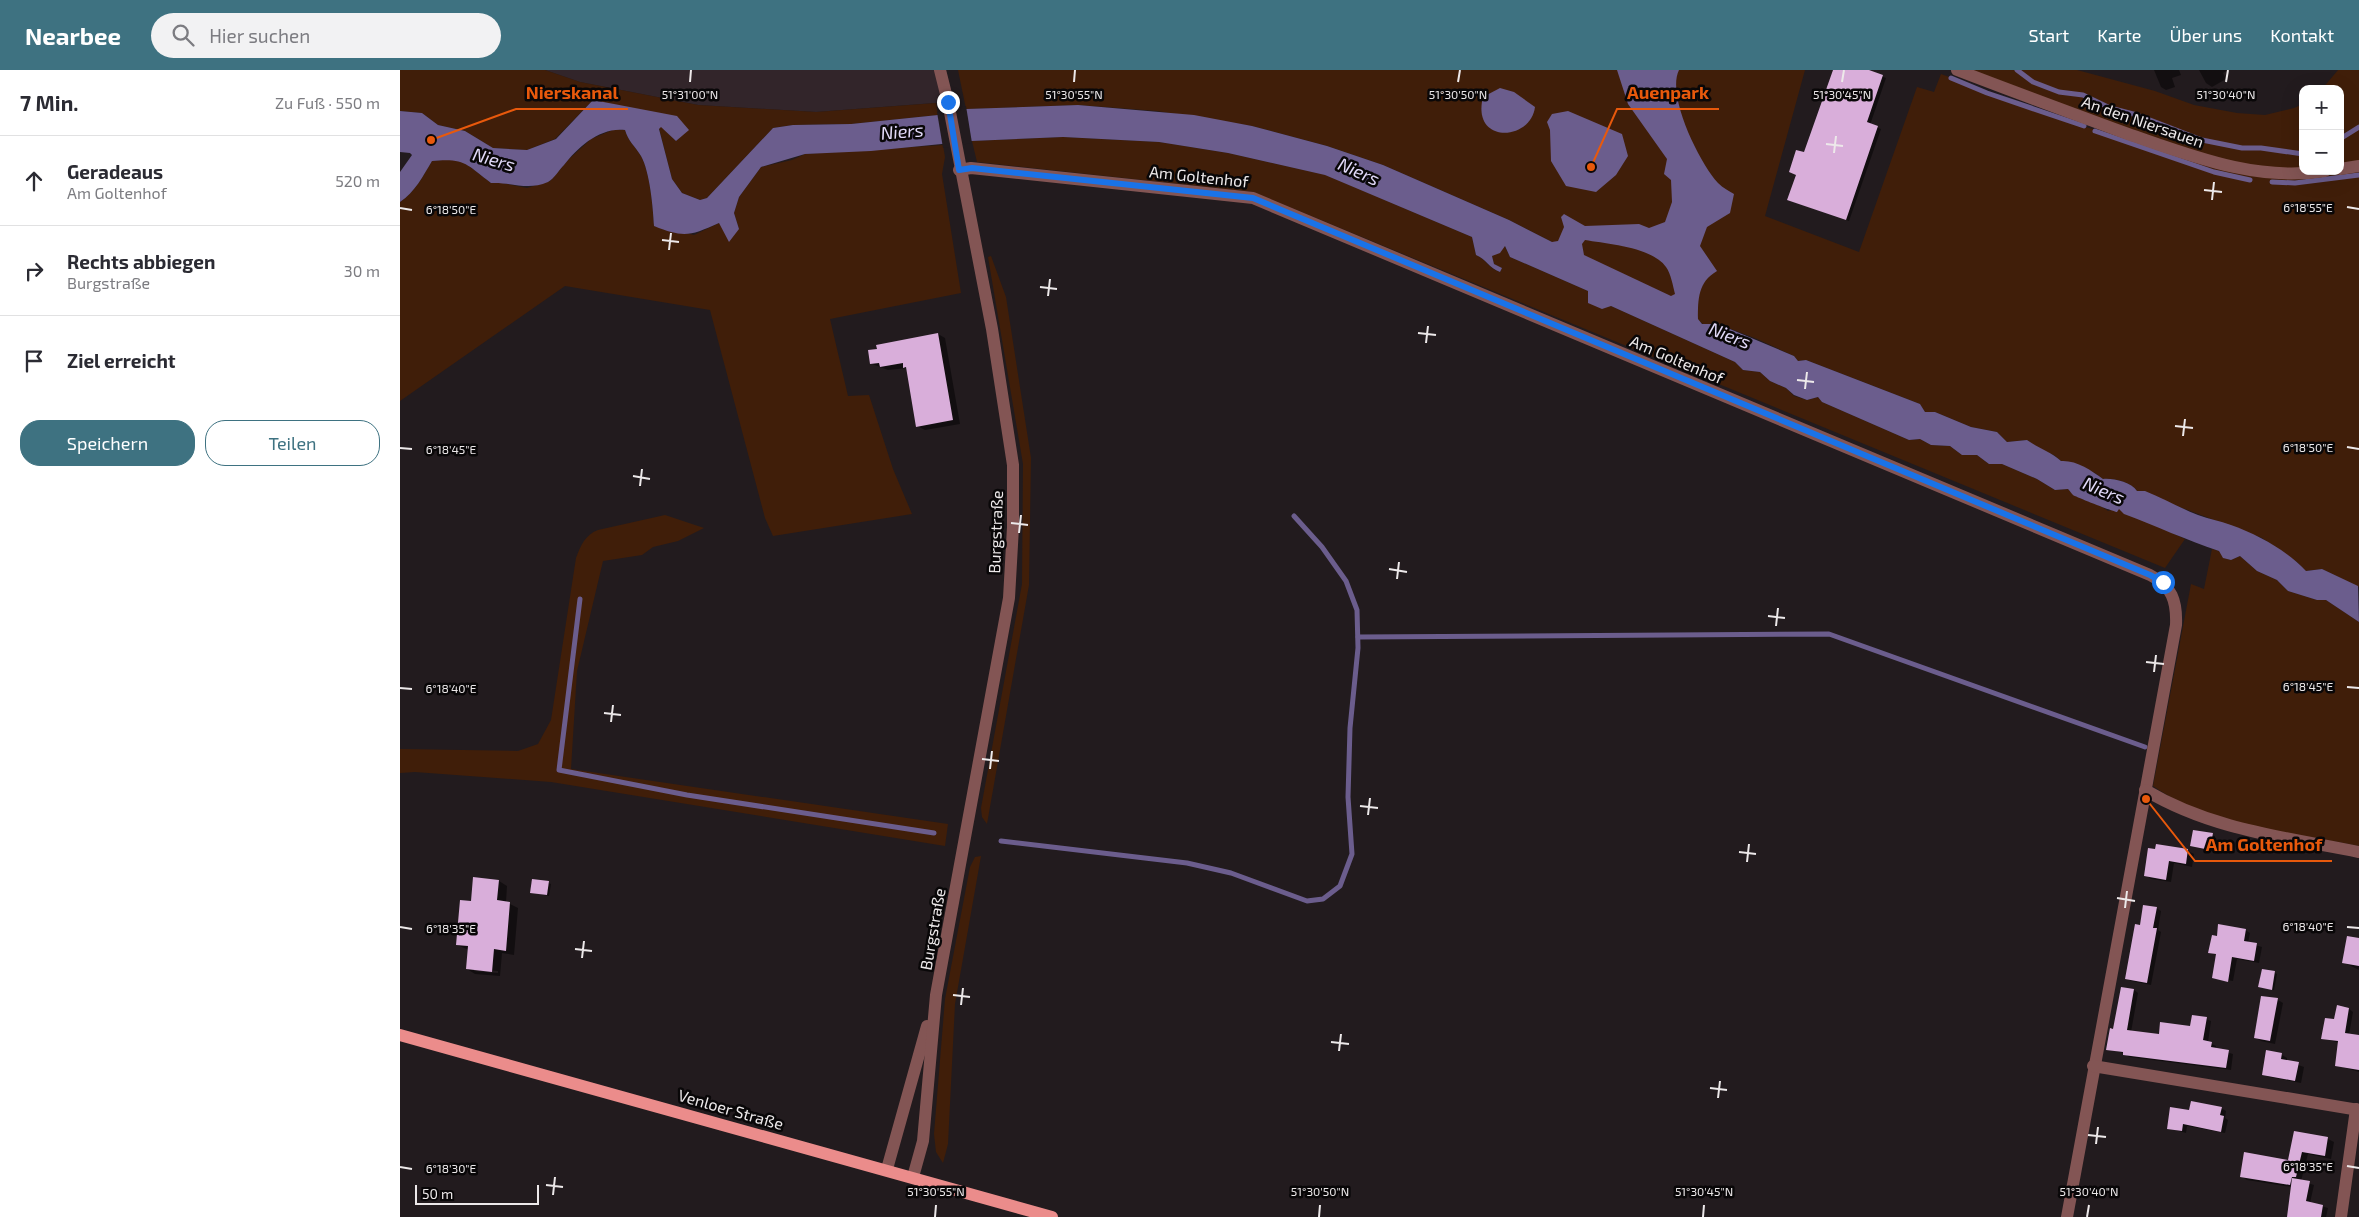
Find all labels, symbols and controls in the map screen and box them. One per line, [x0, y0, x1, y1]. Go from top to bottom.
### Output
search box [151, 13, 501, 58]
text: Nearbee [25, 21, 121, 50]
icon: search [169, 21, 197, 49]
text: Hier suchen [209, 24, 310, 47]
text: Start [2028, 24, 2069, 46]
text: Karte [2097, 24, 2142, 46]
text: Über uns [2170, 24, 2242, 46]
text: Kontakt [2270, 24, 2334, 46]
callout: Nierskanal [516, 76, 628, 109]
callout: Auenpark [1617, 76, 1719, 109]
text: Nierskanal [526, 81, 618, 103]
text: Auenpark [1627, 81, 1709, 103]
map controls [2299, 85, 2344, 175]
button: + [2299, 85, 2344, 130]
text: 51°31'00"N [662, 87, 718, 101]
text: 51°30'55"N [1045, 87, 1103, 101]
text: 51°30'50"N [1429, 87, 1487, 101]
text: 51°30'45"N [1813, 87, 1871, 101]
text: 51°30'40"N [2196, 87, 2256, 101]
text: 7 Min. [20, 90, 78, 115]
route end [937, 91, 960, 114]
street label: An den Niersauen [2080, 91, 2206, 151]
text: Zu Fuß · 550 m [275, 93, 380, 112]
water label: Niers [880, 118, 924, 144]
button: − [2299, 130, 2344, 175]
water label: Niers [470, 142, 518, 176]
water label: Niers [1335, 152, 1383, 190]
text: Geradeaus [67, 160, 163, 183]
street label: Am Goltenhof [1148, 161, 1251, 191]
icon: ahead [20, 167, 48, 195]
text: 520 m [335, 171, 380, 190]
text: Am Goltenhof [67, 183, 167, 202]
text: 6°18'55"E [2283, 200, 2333, 214]
text: 6°18'50"E [426, 202, 476, 216]
text: Rechts abbiegen [67, 250, 215, 273]
icon: right [20, 257, 48, 285]
text: 30 m [344, 261, 380, 280]
text: Burgstraße [67, 273, 150, 292]
water label: Niers [1706, 317, 1754, 353]
street label: Am Goltenhof [1627, 331, 1727, 388]
icon: arrive [20, 347, 48, 375]
text: Ziel erreicht [67, 349, 176, 372]
button: Speichern [20, 420, 195, 466]
button: Teilen [205, 420, 380, 466]
text: 6°18'50"E [2283, 440, 2333, 454]
text: 6°18'45"E [426, 442, 476, 456]
water label: Niers [2080, 471, 2128, 509]
street label: Burgstraße [984, 490, 1006, 574]
route start [2152, 571, 2175, 594]
text: 6°18'45"E [2283, 679, 2333, 693]
text: 6°18'40"E [425, 681, 477, 695]
callout: Am Goltenhof [2195, 828, 2332, 861]
text: Am Goltenhof [2206, 833, 2323, 855]
street label: Burgstraße [915, 886, 949, 972]
text: 6°18'40"E [2282, 919, 2334, 933]
text: 6°18'35"E [426, 921, 476, 935]
street label: Venloer Straße [676, 1085, 786, 1133]
text: 6°18'35"E [2283, 1159, 2333, 1173]
text: 6°18'30"E [426, 1161, 477, 1175]
scale bar [415, 1182, 539, 1205]
text: 51°30'55"N [907, 1184, 965, 1198]
text: 51°30'50"N [1291, 1184, 1349, 1198]
text: 51°30'45"N [1675, 1184, 1733, 1198]
text: 51°30'40"N [2059, 1184, 2119, 1198]
text: 50 m [422, 1185, 453, 1202]

